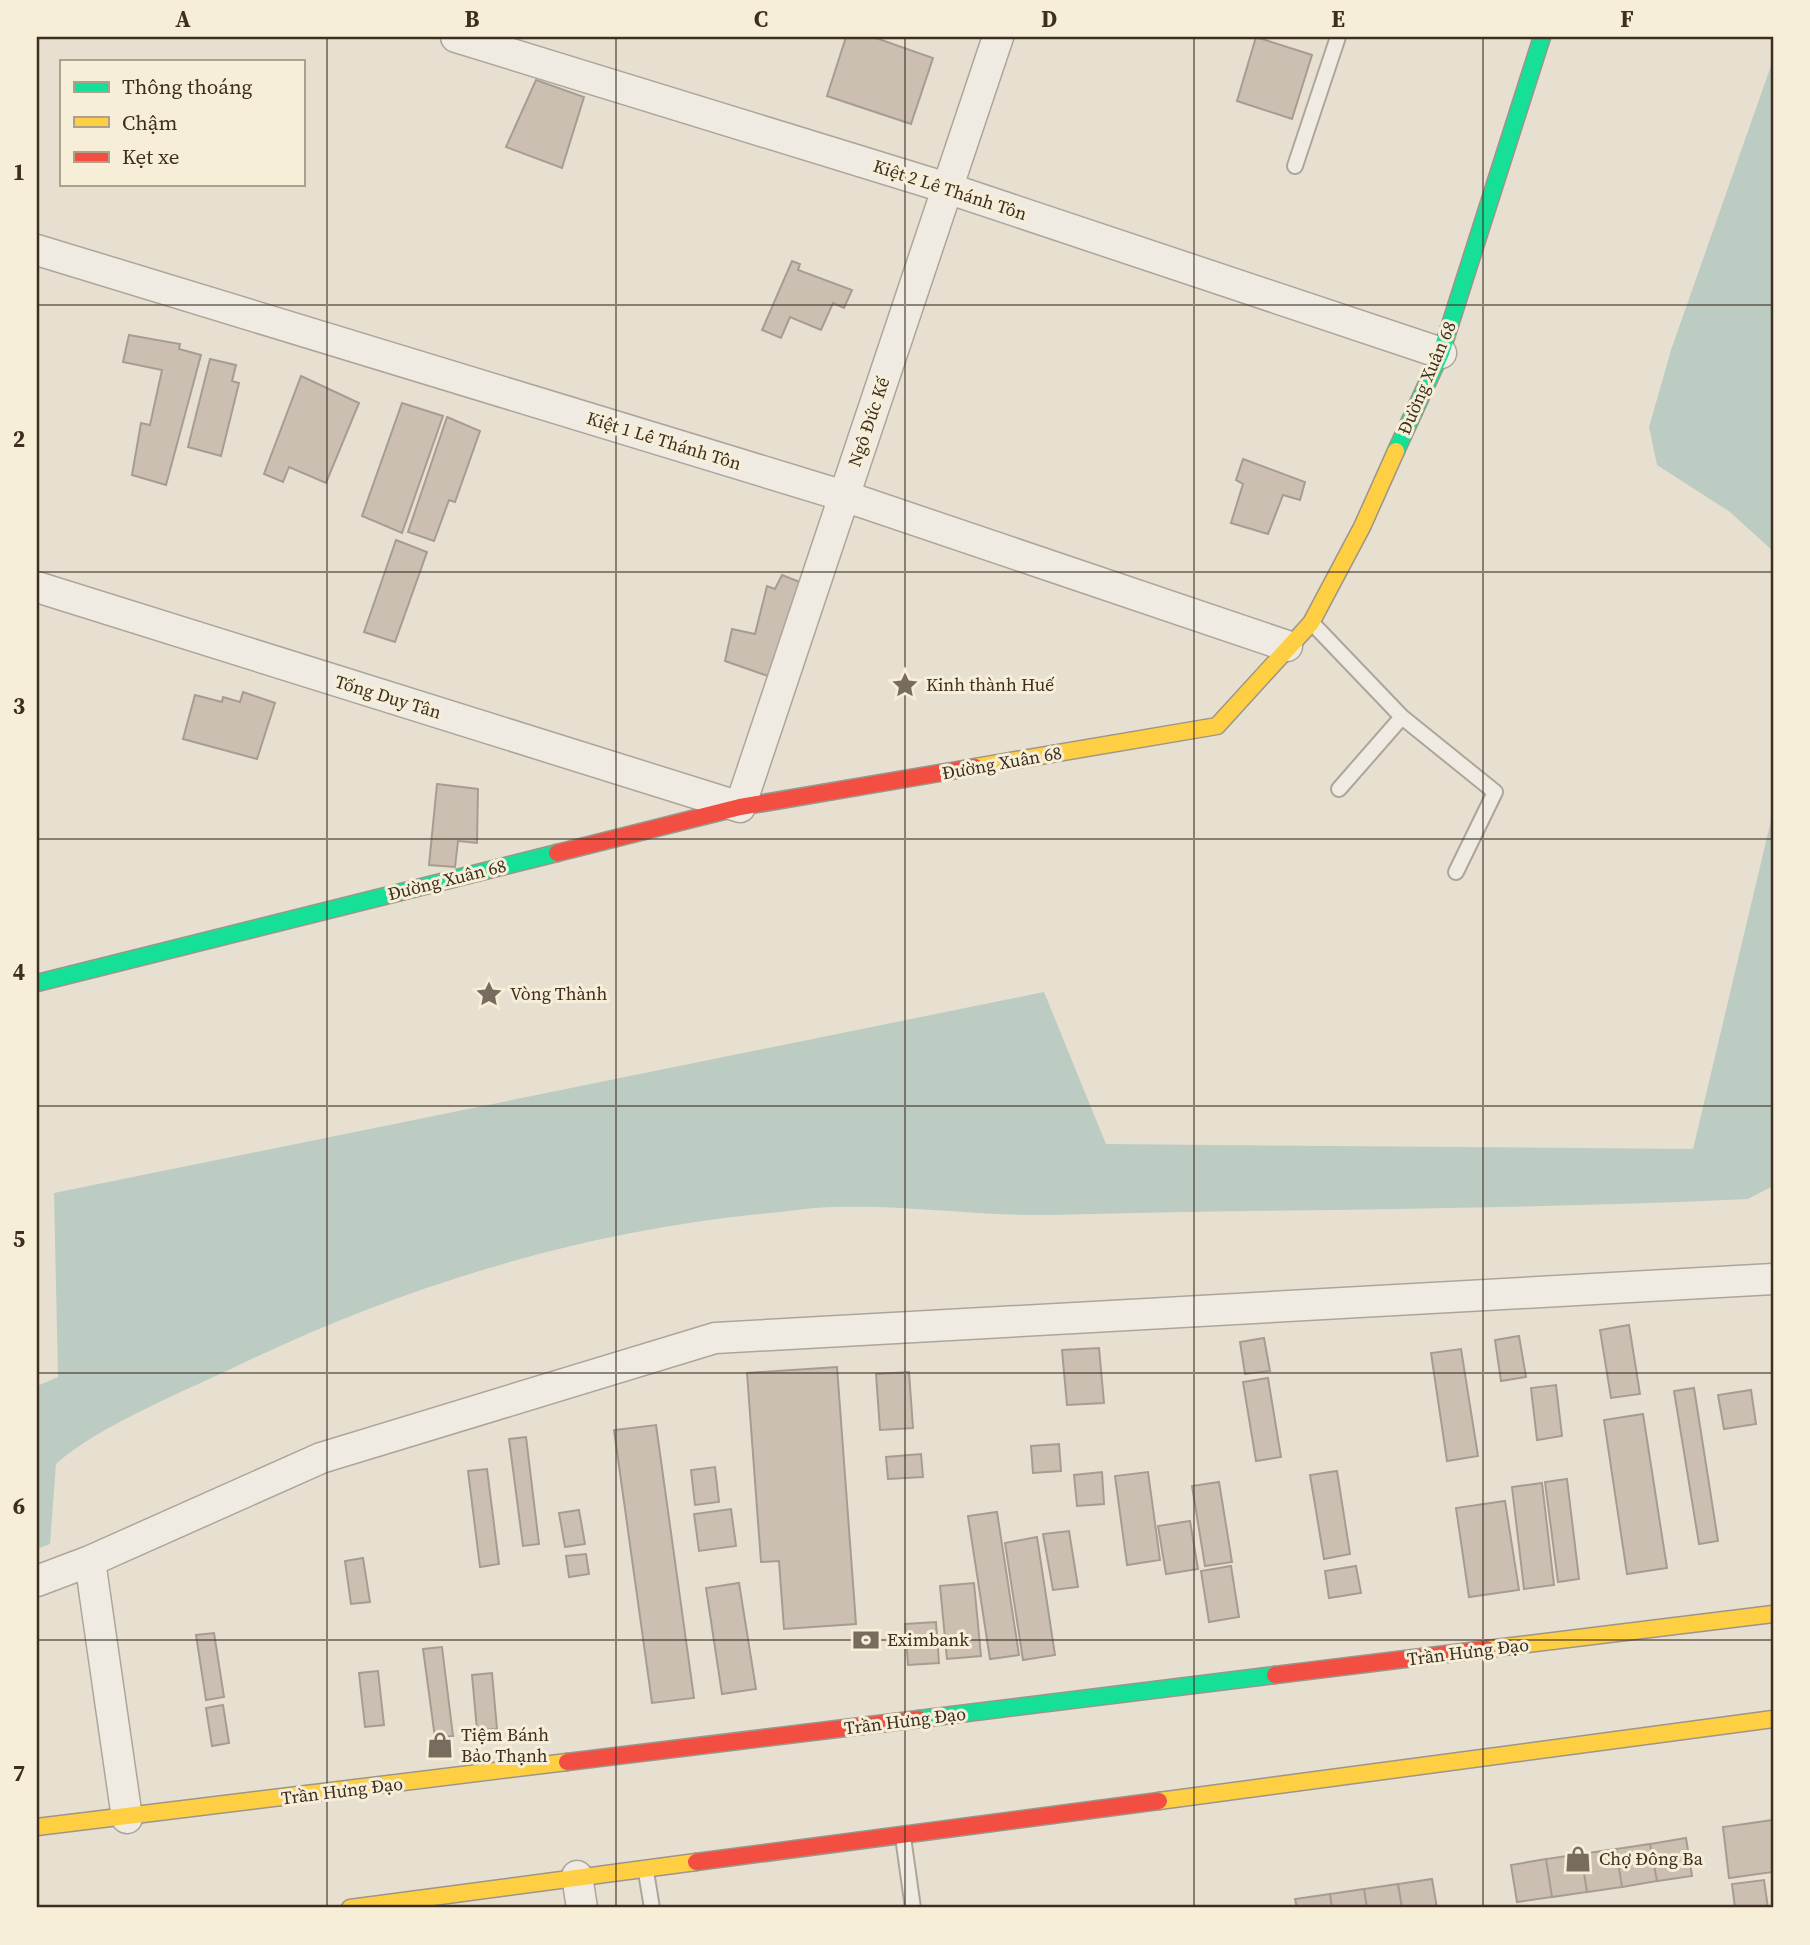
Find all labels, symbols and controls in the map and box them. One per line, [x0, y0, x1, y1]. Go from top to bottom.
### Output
text: A [175, 3, 191, 35]
text: B [465, 3, 480, 35]
text: C [754, 3, 768, 35]
text: D [1041, 3, 1057, 35]
text: E [1331, 3, 1345, 35]
text: F [1620, 3, 1634, 35]
legend [60, 60, 304, 186]
text: Thông thoáng [122, 72, 253, 101]
text: Chậm [122, 108, 177, 137]
text: Kẹt xe [122, 142, 179, 171]
street label: Kiệt 2 Lê Thánh Tôn [870, 153, 1030, 226]
text: 1 [13, 156, 25, 188]
street label: Đường Xuân 68 [1391, 317, 1462, 438]
street label: Ngô Đức Kế [842, 373, 896, 470]
street label: Kiệt 1 Lê Thánh Tôn [584, 405, 745, 476]
text: 2 [13, 423, 25, 455]
street label: Tống Duy Tân [332, 668, 444, 725]
place icon: Kinh thành Huế [890, 670, 920, 700]
place label: Kinh thành Huế [926, 672, 1055, 697]
text: 3 [13, 690, 25, 722]
street label: Đường Xuân 68 [940, 740, 1064, 785]
street label: Đường Xuân 68 [385, 853, 509, 906]
text: 4 [13, 956, 25, 988]
place icon: Vòng Thành [474, 979, 504, 1009]
place label: Vòng Thành [510, 981, 607, 1006]
text: 5 [13, 1223, 25, 1255]
text: 6 [13, 1490, 25, 1522]
bank icon: Eximbank [851, 1625, 881, 1655]
place label: Eximbank [887, 1627, 969, 1652]
street label: Trần Hưng Đạo [1406, 1632, 1530, 1671]
street label: Trần Hưng Đạo [843, 1701, 967, 1740]
place label: Tiệm Bánh Bảo Thạnh [461, 1722, 549, 1768]
shop icon: Tiệm Bánh Bảo Thạnh [425, 1730, 455, 1760]
text: 7 [13, 1757, 25, 1789]
street label: Trần Hưng Đạo [280, 1771, 404, 1810]
shop icon: Chợ Đông Ba [1563, 1844, 1593, 1874]
place label: Chợ Đông Ba [1599, 1846, 1704, 1871]

